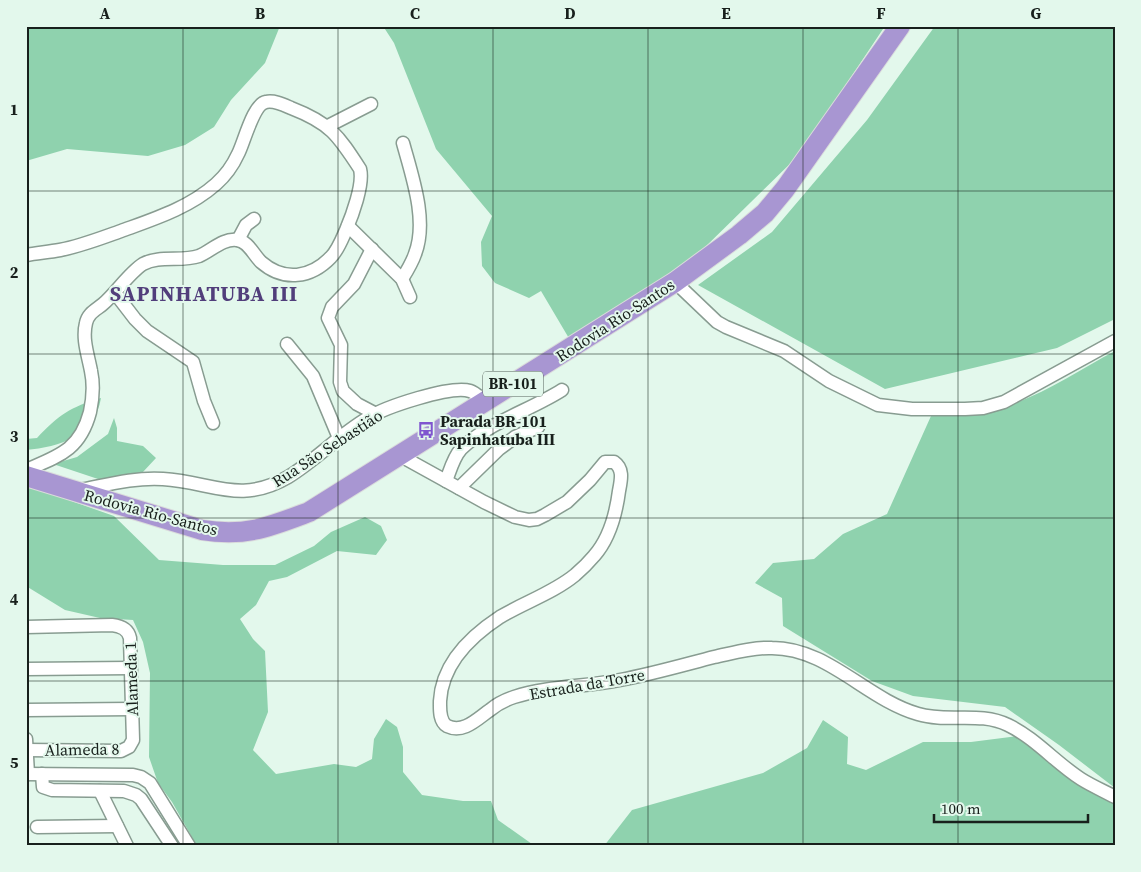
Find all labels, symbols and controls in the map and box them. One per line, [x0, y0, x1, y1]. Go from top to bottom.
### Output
text: A [100, 2, 111, 24]
text: B [255, 2, 266, 24]
text: C [410, 2, 420, 24]
text: D [564, 2, 576, 24]
text: E [721, 2, 731, 24]
text: F [876, 2, 886, 24]
text: G [1031, 2, 1042, 24]
text: 1 [10, 98, 18, 120]
text: 2 [10, 261, 19, 283]
street label: Rodovia Rio-Santos [551, 273, 679, 367]
district label: SAPINHATUBA III [110, 279, 298, 308]
road number: BR-101 [483, 372, 543, 396]
street label: Rua São Sebastião [267, 404, 387, 492]
place label: Parada BR-101 Sapinhatuba III [440, 410, 555, 450]
bus stop icon: Parada BR-101 Sapinhatuba III [416, 420, 436, 440]
text: 3 [10, 425, 19, 447]
street label: Rodovia Rio-Santos [82, 484, 220, 540]
text: 4 [10, 588, 19, 610]
street label: Alameda 1 [119, 641, 143, 717]
street label: Estrada da Torre [528, 663, 646, 705]
street label: Alameda 8 [44, 737, 120, 761]
text: 5 [10, 751, 19, 773]
scale bar [934, 792, 1087, 824]
text: 100 m [941, 798, 981, 819]

